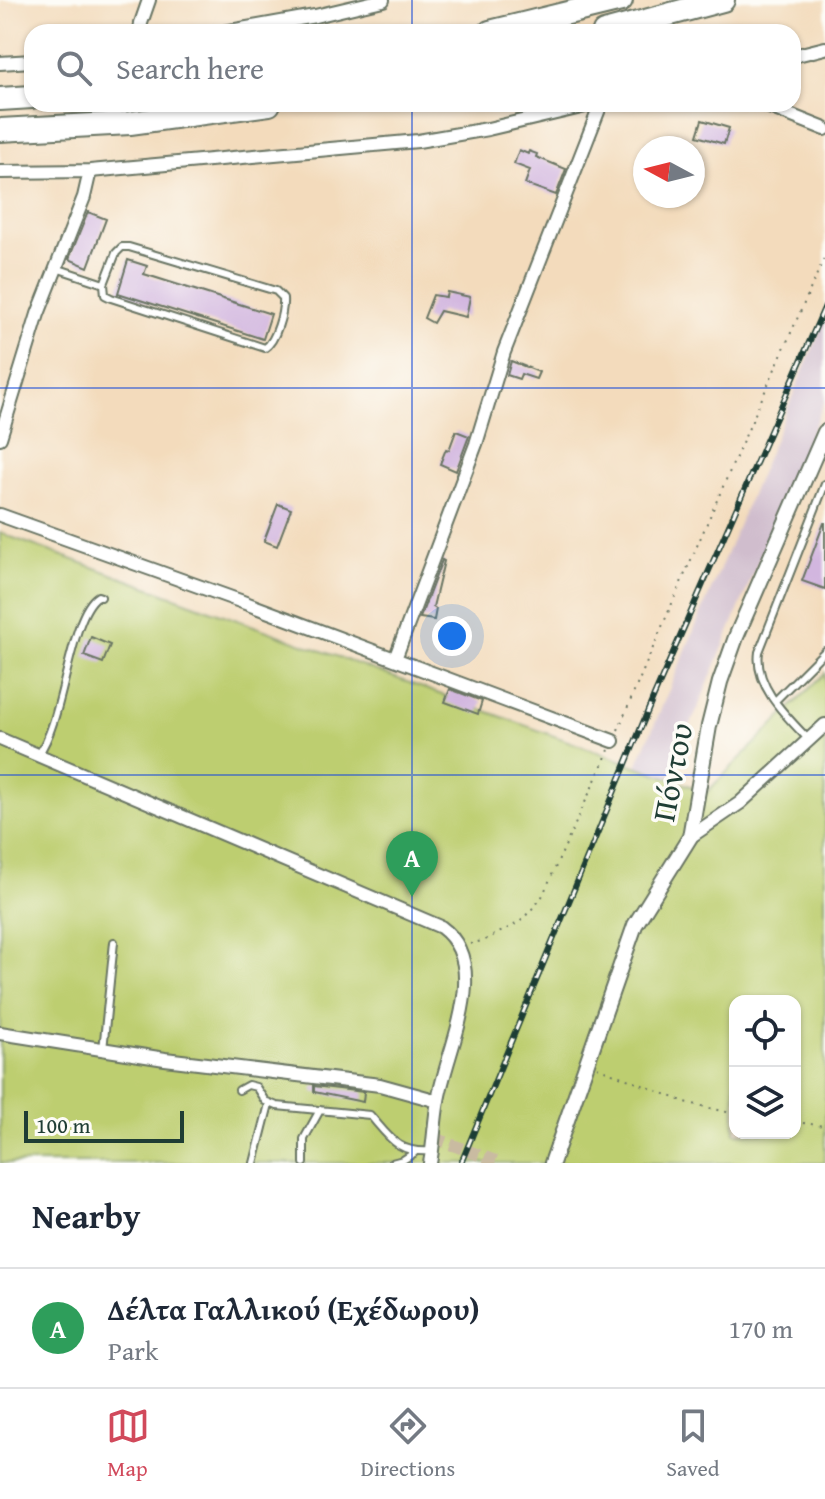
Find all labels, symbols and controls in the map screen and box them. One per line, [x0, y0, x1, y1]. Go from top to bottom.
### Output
search box [24, 24, 801, 112]
icon: search [52, 46, 96, 90]
text: Search here [116, 46, 264, 90]
north arrow [633, 136, 705, 208]
your location [432, 616, 472, 656]
street label: Πόντου [639, 719, 705, 825]
pin: A [386, 831, 438, 897]
map controls [729, 995, 801, 1139]
button: locate [729, 995, 801, 1067]
button: layers [729, 1067, 801, 1139]
scale bar [24, 1107, 184, 1143]
text: 100 m [36, 1109, 91, 1141]
text: Nearby [32, 1191, 141, 1240]
text: Δέλτα Γαλλικού (Εχέδωρου) [108, 1287, 480, 1331]
text: A [50, 1309, 66, 1348]
text: 170 m [728, 1309, 793, 1348]
text: Park [108, 1331, 158, 1370]
tab: Map [106, 1404, 150, 1484]
tab: Directions [361, 1404, 455, 1484]
tab: Saved [666, 1404, 719, 1484]

